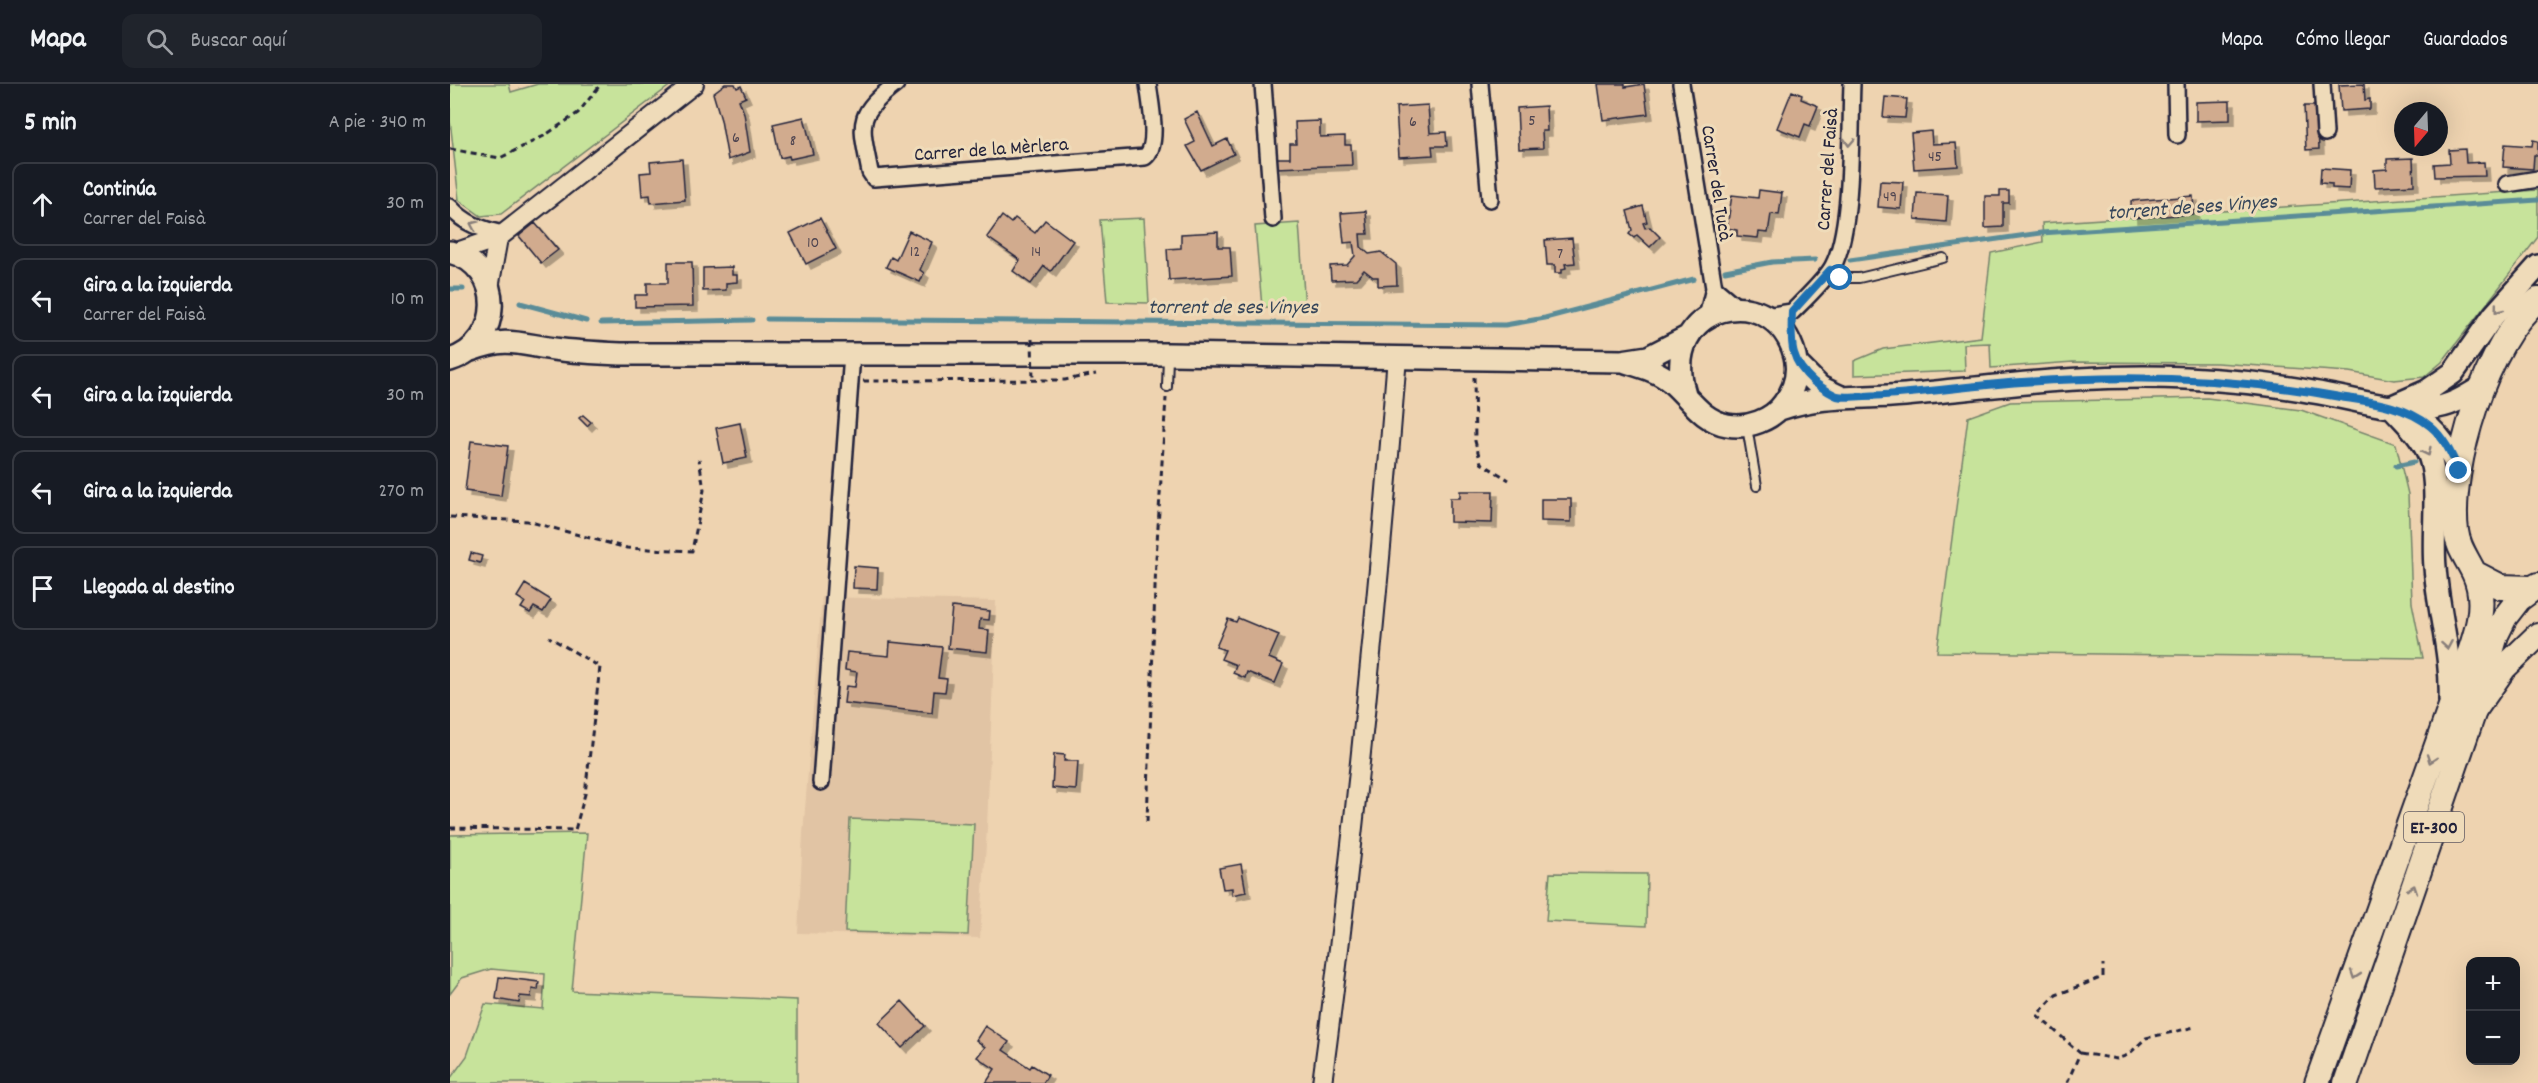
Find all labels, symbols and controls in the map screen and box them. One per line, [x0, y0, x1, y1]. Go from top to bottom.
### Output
search box [122, 14, 542, 68]
text: Mapa [30, 21, 86, 61]
icon: search [143, 25, 176, 58]
text: Buscar aquí [191, 26, 286, 57]
text: Mapa [2221, 26, 2263, 56]
text: Cómo llegar [2296, 26, 2390, 56]
text: Guardados [2423, 26, 2508, 56]
north arrow [2394, 102, 2448, 156]
text: 5 min [24, 105, 77, 142]
street label: Carrer del Faisà [1811, 107, 1847, 231]
text: A pie · 340 m [329, 109, 426, 137]
house number: 5 [1528, 110, 1536, 133]
house number: 6 [1409, 111, 1417, 134]
street label: Carrer del Tucà [1692, 123, 1738, 243]
house number: 6 [732, 127, 740, 150]
house number: 8 [790, 130, 796, 153]
street label: Carrer de la Mèrlera [913, 132, 1070, 170]
one-way arrow [1843, 138, 1856, 147]
house number: 45 [1928, 146, 1942, 169]
text: Continúa [83, 175, 156, 206]
house number: 49 [1883, 186, 1897, 209]
icon: ahead [26, 188, 59, 221]
water label: torrent de ses Vinyes [2106, 188, 2279, 230]
text: 30 m [386, 190, 424, 218]
text: Carrer del Faisà [83, 206, 206, 234]
one-way arrow [469, 220, 480, 232]
house number: 10 [807, 232, 819, 255]
house number: 12 [910, 241, 920, 264]
house number: 14 [1031, 241, 1041, 264]
house number: 7 [1557, 243, 1563, 266]
route start [1826, 264, 1852, 290]
text: Gira a la izquierda [83, 271, 232, 302]
icon: left [26, 284, 59, 317]
text: 10 m [390, 286, 424, 314]
water label: torrent de ses Vinyes [1148, 294, 1319, 324]
text: Carrer del Faisà [83, 302, 206, 330]
one-way arrow [2495, 302, 2506, 313]
icon: left [26, 380, 59, 413]
text: Gira a la izquierda [83, 381, 232, 412]
text: 30 m [386, 382, 424, 410]
one-way arrow [2419, 446, 2431, 457]
route end [2445, 457, 2471, 483]
icon: left [26, 476, 59, 509]
text: Gira a la izquierda [83, 477, 232, 508]
text: 270 m [378, 478, 424, 506]
icon: arrive [26, 572, 59, 605]
text: Llegada al destino [83, 573, 235, 604]
one-way arrow [2440, 640, 2453, 650]
one-way arrow [2425, 753, 2438, 764]
road number: EI-300 [2404, 812, 2464, 842]
one-way arrow [2406, 884, 2419, 894]
map controls [2466, 957, 2520, 1065]
button: + [2466, 957, 2520, 1011]
one-way arrow [2349, 969, 2362, 980]
button: − [2466, 1011, 2520, 1065]

